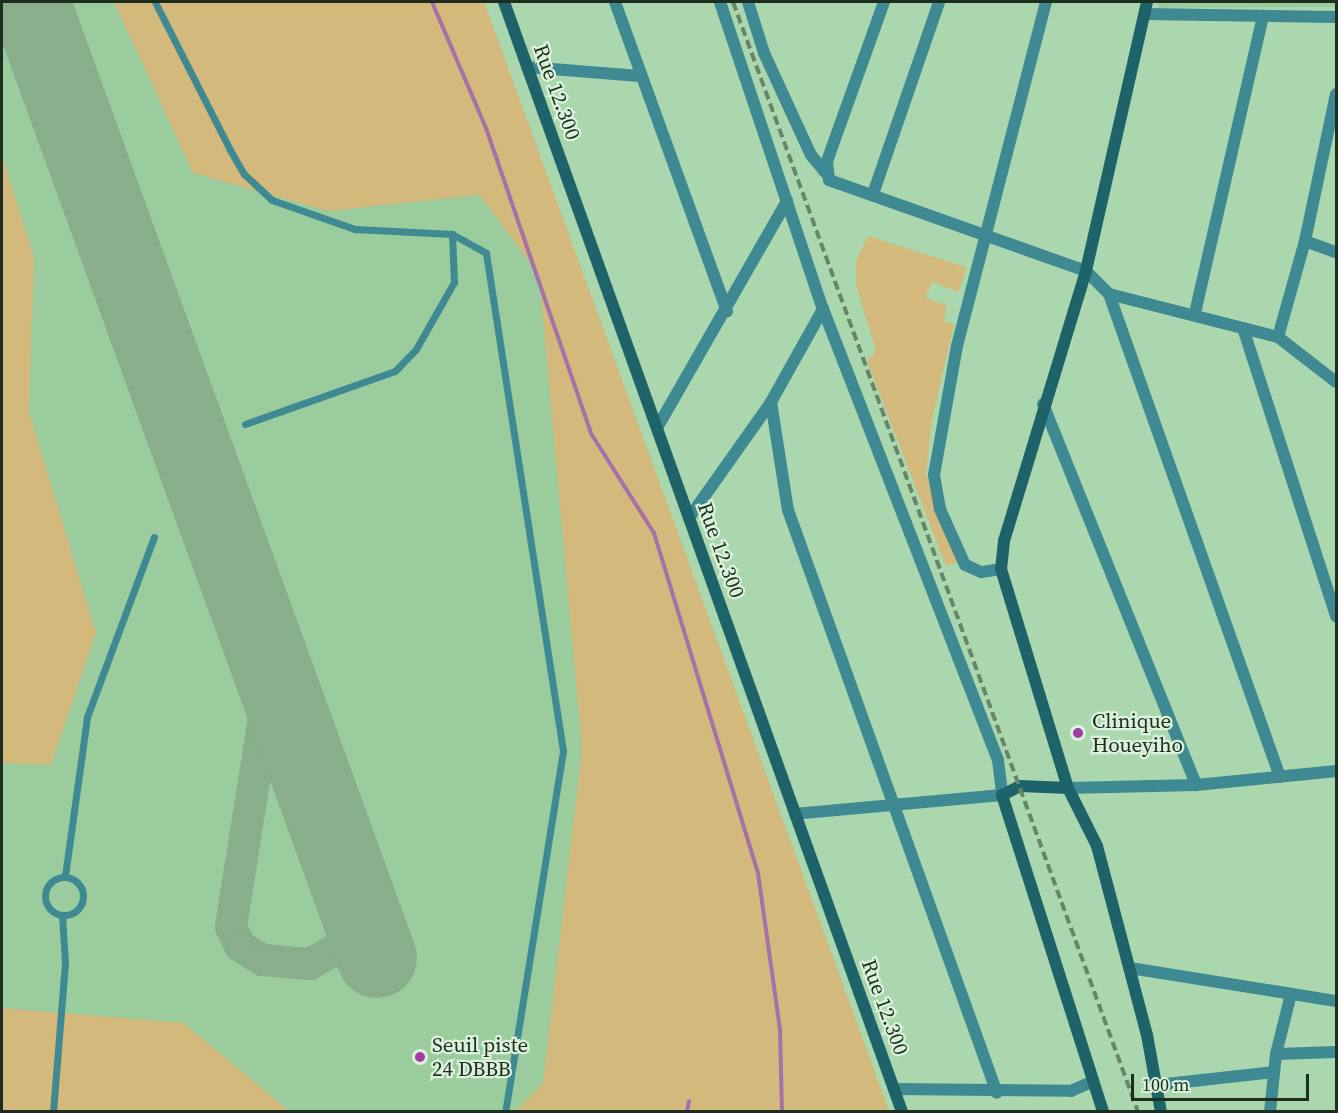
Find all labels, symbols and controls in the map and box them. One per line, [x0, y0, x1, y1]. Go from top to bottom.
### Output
street label: Rue 12.300 [528, 41, 586, 143]
street label: Rue 12.300 [692, 499, 750, 601]
place label: Clinique Houeyiho [1092, 708, 1183, 758]
marker: Clinique Houeyiho [1069, 724, 1087, 742]
street label: Rue 12.300 [856, 956, 914, 1058]
place label: Seuil piste 24 DBBB [432, 1032, 528, 1082]
marker: Seuil piste 24 DBBB [413, 1050, 427, 1064]
scale bar [1134, 1062, 1312, 1100]
text: 100 m [1142, 1072, 1189, 1097]

